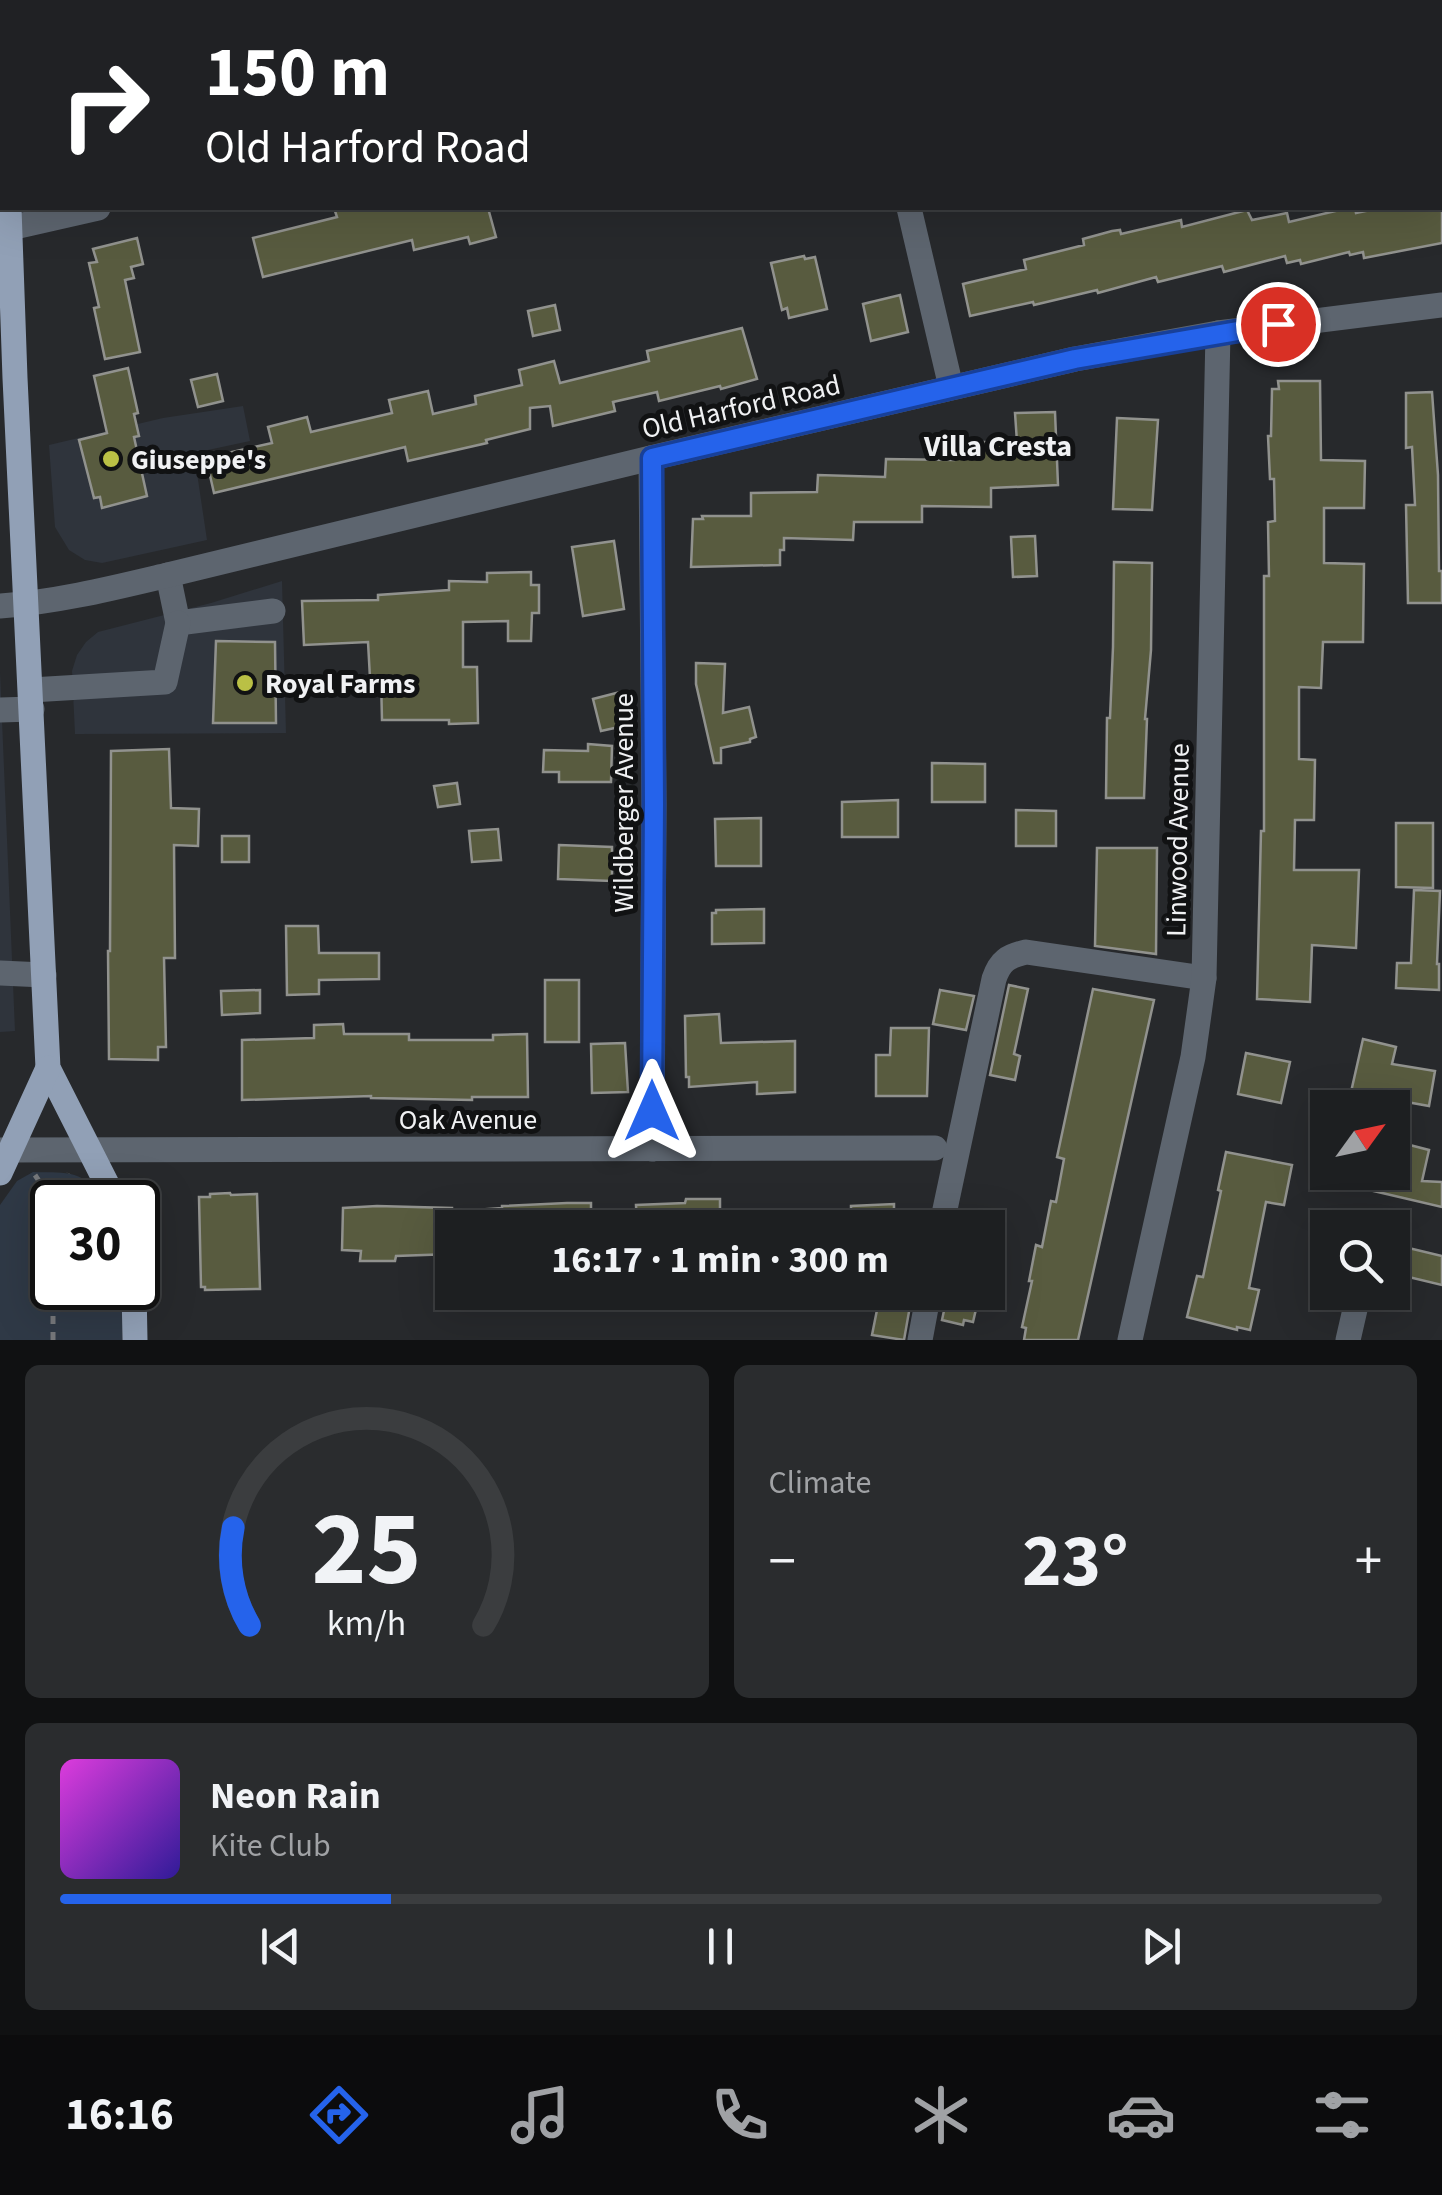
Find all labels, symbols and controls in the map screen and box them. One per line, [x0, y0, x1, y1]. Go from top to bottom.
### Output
text: 150 m [205, 23, 390, 123]
icon: right [40, 40, 170, 170]
text: Old Harford Road [205, 116, 531, 180]
pin [1236, 282, 1321, 367]
icon: arrive [1251, 297, 1306, 352]
street label: Old Harford Road [638, 365, 844, 449]
district label: Villa Cresta [923, 425, 1072, 468]
place label: Giuseppe's [131, 440, 266, 480]
marker: Giuseppe's [100, 448, 122, 470]
place label: Royal Farms [265, 664, 416, 704]
marker: Royal Farms [234, 672, 256, 694]
street label: Wildberger Avenue [604, 693, 644, 913]
street label: Linwood Avenue [1156, 743, 1200, 937]
position arrow [600, 1059, 704, 1163]
north arrow [1310, 1090, 1410, 1190]
map controls [1310, 1090, 1410, 1310]
street label: Oak Avenue [399, 1100, 537, 1140]
speed limit sign: 30 [30, 1180, 160, 1310]
button: search [1310, 1210, 1410, 1310]
text: 16:17 · 1 min · 300 m [551, 1233, 889, 1287]
text: Climate [769, 1460, 871, 1506]
text: 25 [312, 1477, 422, 1625]
text: 23° [1022, 1508, 1129, 1615]
text: − [769, 1523, 796, 1601]
text: + [1355, 1523, 1382, 1601]
text: km/h [327, 1598, 406, 1649]
text: Neon Rain [210, 1769, 381, 1823]
text: Kite Club [210, 1823, 331, 1869]
icon: previous [253, 1919, 308, 1974]
icon: pause [693, 1919, 748, 1974]
icon: next [1134, 1919, 1189, 1974]
icon: directions [304, 2080, 374, 2150]
icon: music [505, 2080, 575, 2150]
icon: phone [705, 2080, 775, 2150]
icon: climate [906, 2080, 976, 2150]
icon: car [1106, 2080, 1176, 2150]
icon: filters [1307, 2080, 1377, 2150]
text: 16:16 [65, 2083, 174, 2147]

